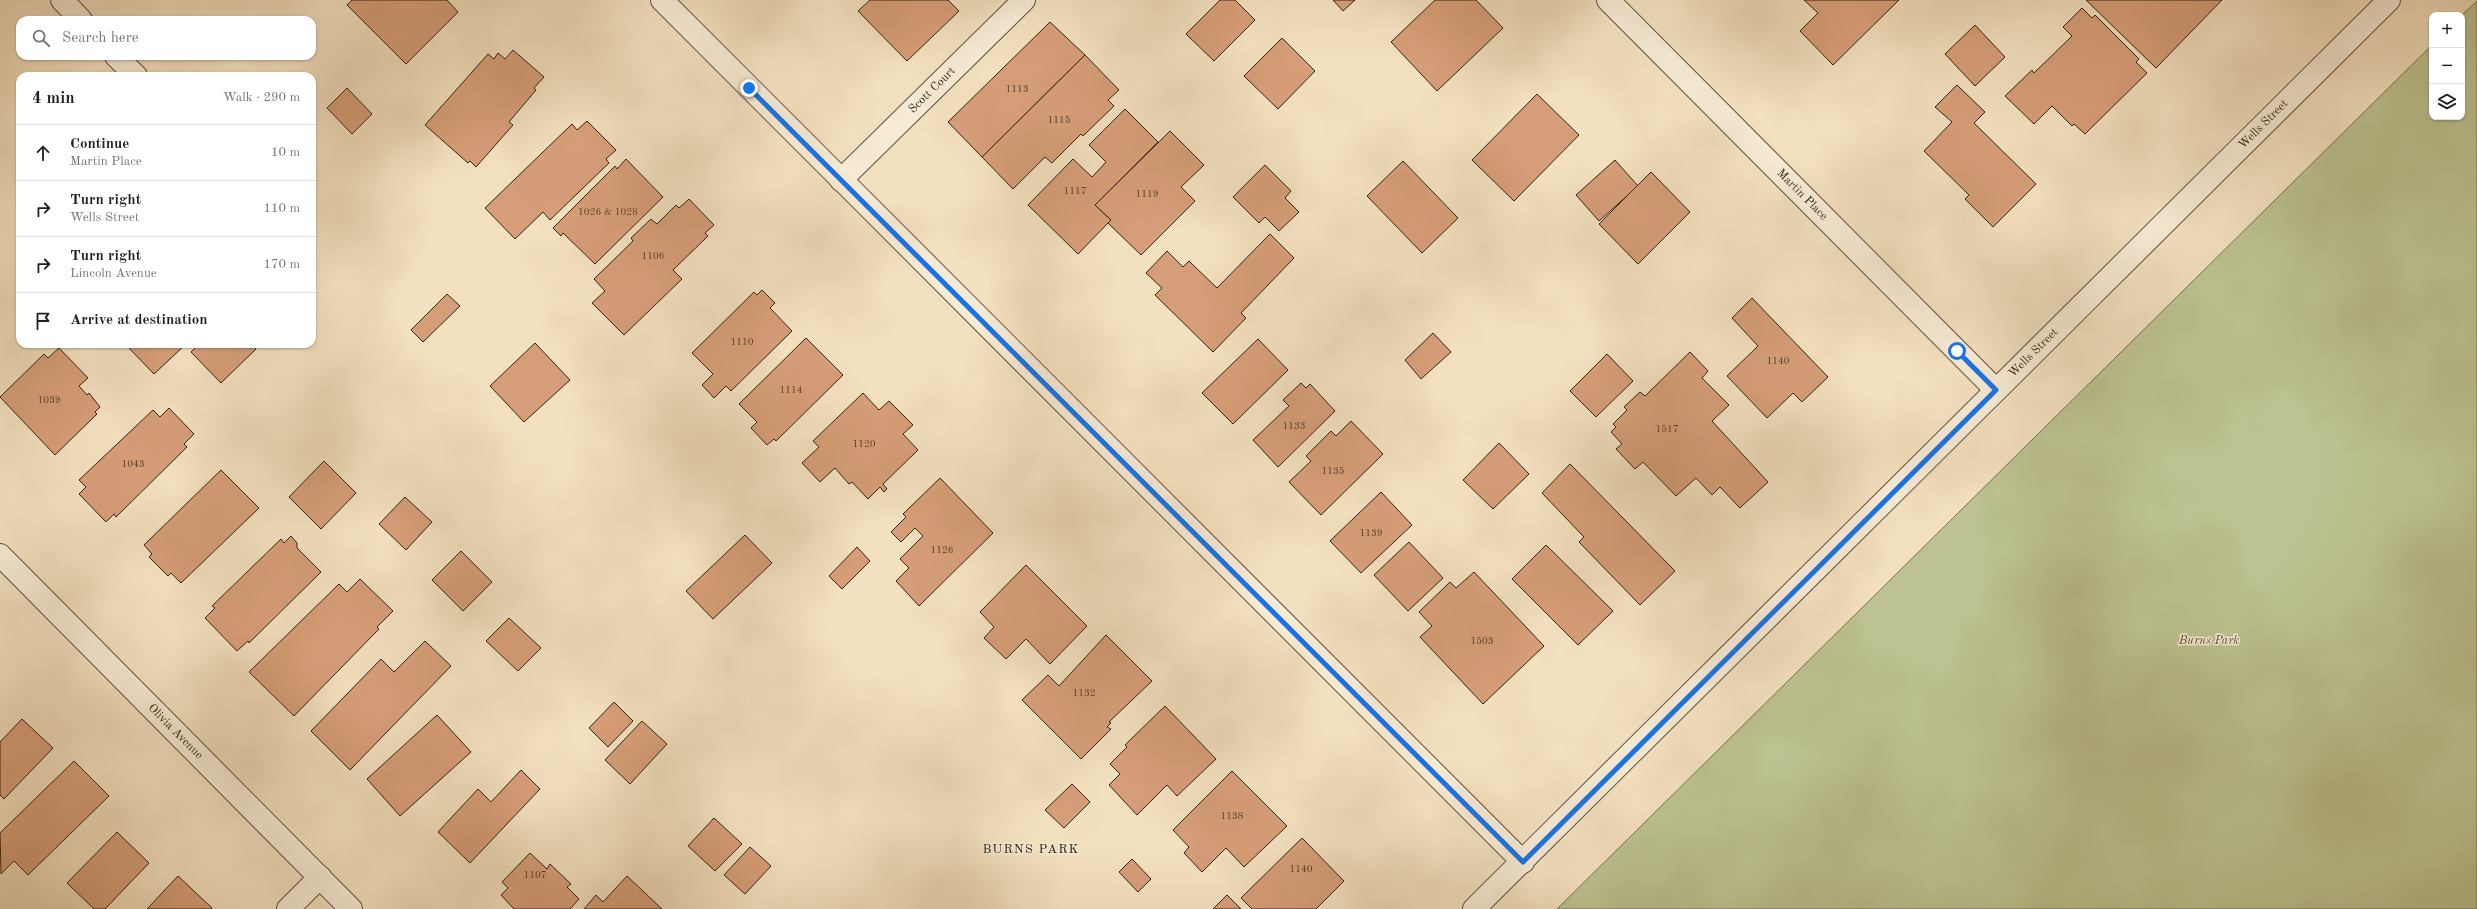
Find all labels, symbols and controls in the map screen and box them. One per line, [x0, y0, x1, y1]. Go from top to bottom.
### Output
map controls [2429, 12, 2465, 120]
button: + [2429, 12, 2465, 48]
search box [16, 16, 316, 60]
icon: search [30, 27, 52, 49]
text: Search here [62, 31, 139, 46]
button: − [2429, 48, 2465, 84]
street label: Scott Court [907, 65, 958, 116]
route end [740, 79, 758, 97]
house number: 1113 [1005, 84, 1029, 94]
button: layers [2429, 84, 2465, 120]
text: 4 min [32, 90, 75, 107]
text: Walk · 290 m [223, 91, 300, 104]
street label: Wells Street [2237, 98, 2291, 151]
house number: 1115 [1047, 115, 1071, 125]
text: Continue [70, 137, 129, 152]
icon: ahead [32, 142, 54, 164]
text: 10 m [271, 146, 300, 159]
text: Martin Place [70, 155, 142, 168]
street label: Martin Place [1774, 167, 1830, 223]
house number: 1117 [1063, 186, 1087, 196]
house number: 1119 [1135, 189, 1159, 199]
text: Turn right [70, 193, 141, 208]
icon: right [32, 198, 54, 220]
text: 110 m [263, 202, 300, 215]
house number: 1026 & 1028 [578, 207, 638, 217]
text: Wells Street [70, 211, 139, 224]
text: Turn right [70, 249, 141, 264]
house number: 1106 [641, 251, 665, 261]
icon: right [32, 254, 54, 276]
text: 170 m [263, 258, 300, 271]
text: Lincoln Avenue [70, 267, 157, 280]
icon: arrive [32, 310, 54, 332]
text: Arrive at destination [70, 313, 208, 328]
street label: Wells Street [2007, 326, 2061, 380]
house number: 1110 [730, 337, 754, 347]
route start [1948, 342, 1966, 360]
house number: 1140 [1766, 356, 1790, 366]
house number: 1114 [779, 385, 803, 395]
house number: 1039 [37, 395, 61, 405]
house number: 1133 [1282, 421, 1306, 431]
house number: 1517 [1655, 424, 1679, 434]
house number: 1120 [852, 439, 876, 449]
house number: 1043 [121, 459, 145, 469]
house number: 1135 [1321, 466, 1345, 476]
house number: 1139 [1359, 528, 1383, 538]
house number: 1126 [930, 545, 954, 555]
park label: Burns Park [2178, 635, 2239, 647]
house number: 1503 [1470, 636, 1494, 646]
house number: 1132 [1072, 688, 1096, 698]
street label: Olivia Avenue [146, 702, 205, 762]
house number: 1138 [1220, 811, 1244, 821]
district label: BURNS PARK [983, 843, 1079, 856]
house number: 1140 [1289, 864, 1313, 874]
house number: 1107 [523, 870, 547, 880]

